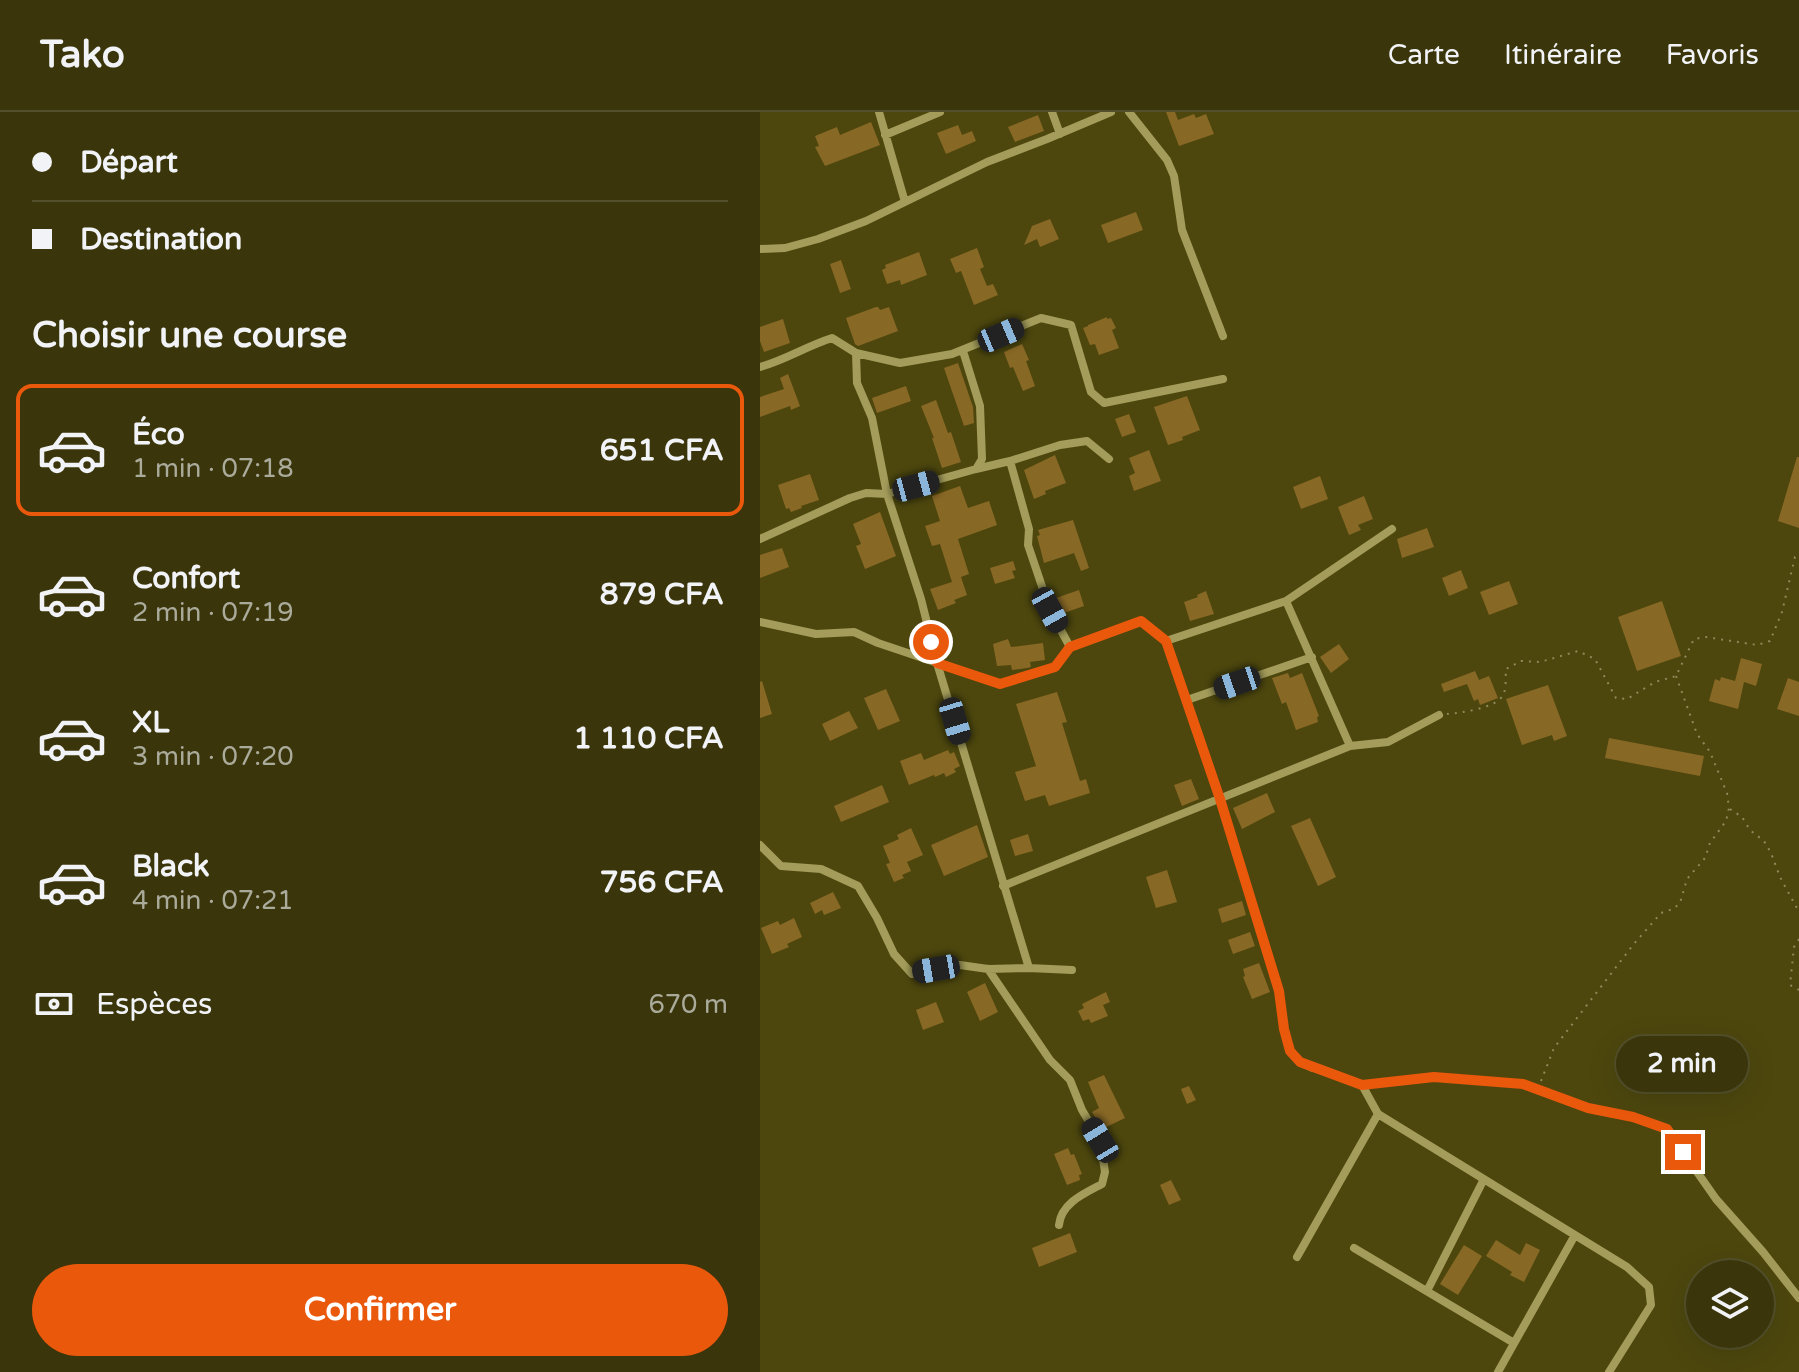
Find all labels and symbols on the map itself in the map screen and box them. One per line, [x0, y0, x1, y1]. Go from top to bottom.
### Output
car [974, 315, 1028, 355]
car [890, 468, 942, 504]
car [1028, 583, 1072, 637]
route start [913, 624, 949, 660]
car [1210, 664, 1264, 702]
car [937, 695, 973, 747]
car [910, 953, 962, 985]
callout: 2 min [1617, 1036, 1749, 1092]
car [1077, 1113, 1123, 1167]
route end [1665, 1134, 1701, 1170]

